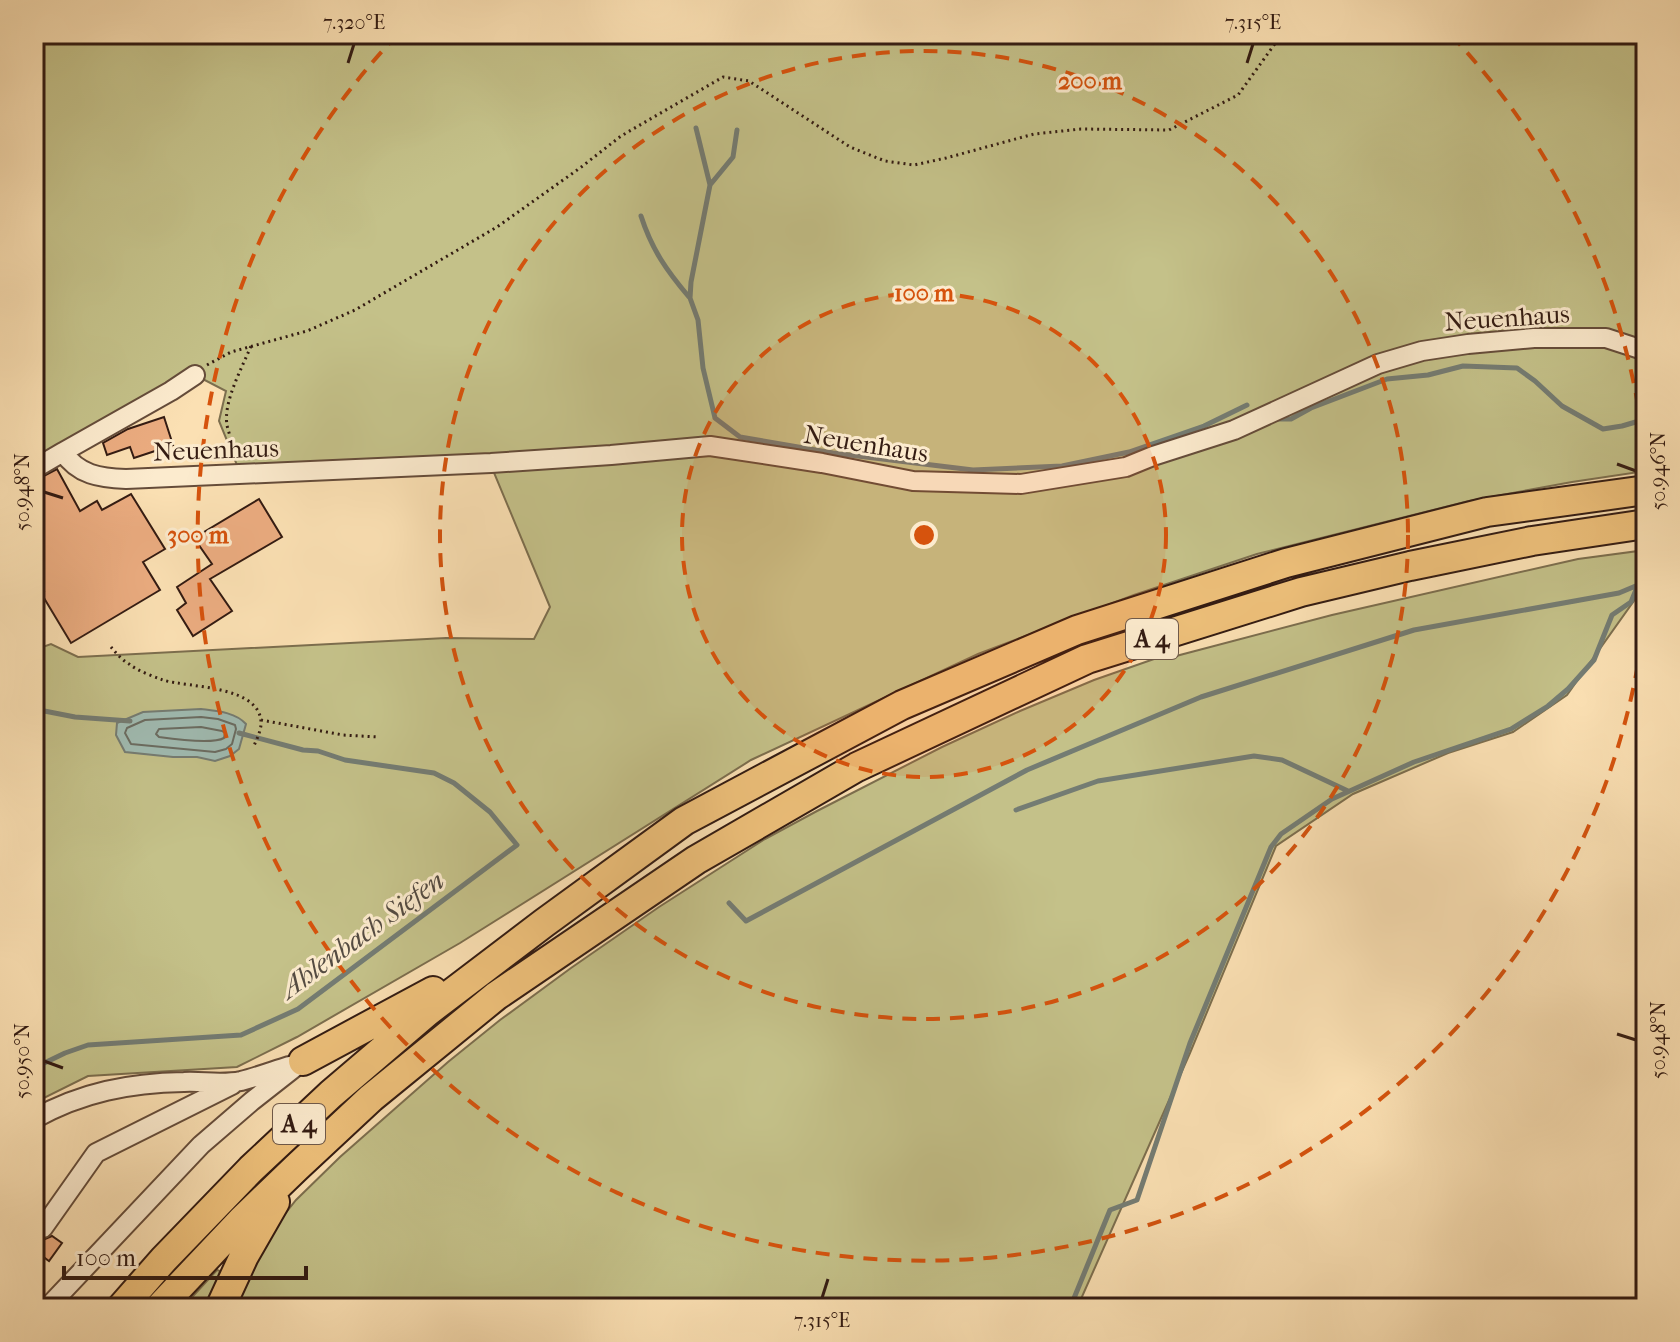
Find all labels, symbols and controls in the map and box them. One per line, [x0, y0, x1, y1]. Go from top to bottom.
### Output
text: 7.320°E [323, 11, 385, 34]
text: 7.315°E [1225, 11, 1281, 34]
text: 200 m [1058, 67, 1123, 95]
text: 100 m [894, 279, 955, 307]
street label: Neuenhaus [1443, 298, 1571, 338]
street label: Neuenhaus [802, 419, 930, 469]
street label: Neuenhaus [153, 432, 279, 468]
text: 50.946°N [1647, 432, 1670, 510]
text: 50.948°N [11, 453, 34, 531]
text: 300 m [167, 521, 230, 549]
centre of rings [910, 521, 938, 549]
road number: A 4 [1126, 619, 1178, 659]
water label: Ahlenbach Siefen [271, 864, 450, 1006]
text: 50.948°N [1647, 1001, 1670, 1079]
text: 50.950°N [11, 1023, 34, 1099]
road number: A 4 [273, 1104, 325, 1144]
scale bar [64, 1230, 306, 1280]
text: 100 m [76, 1244, 136, 1272]
text: 7.315°E [794, 1309, 850, 1332]

